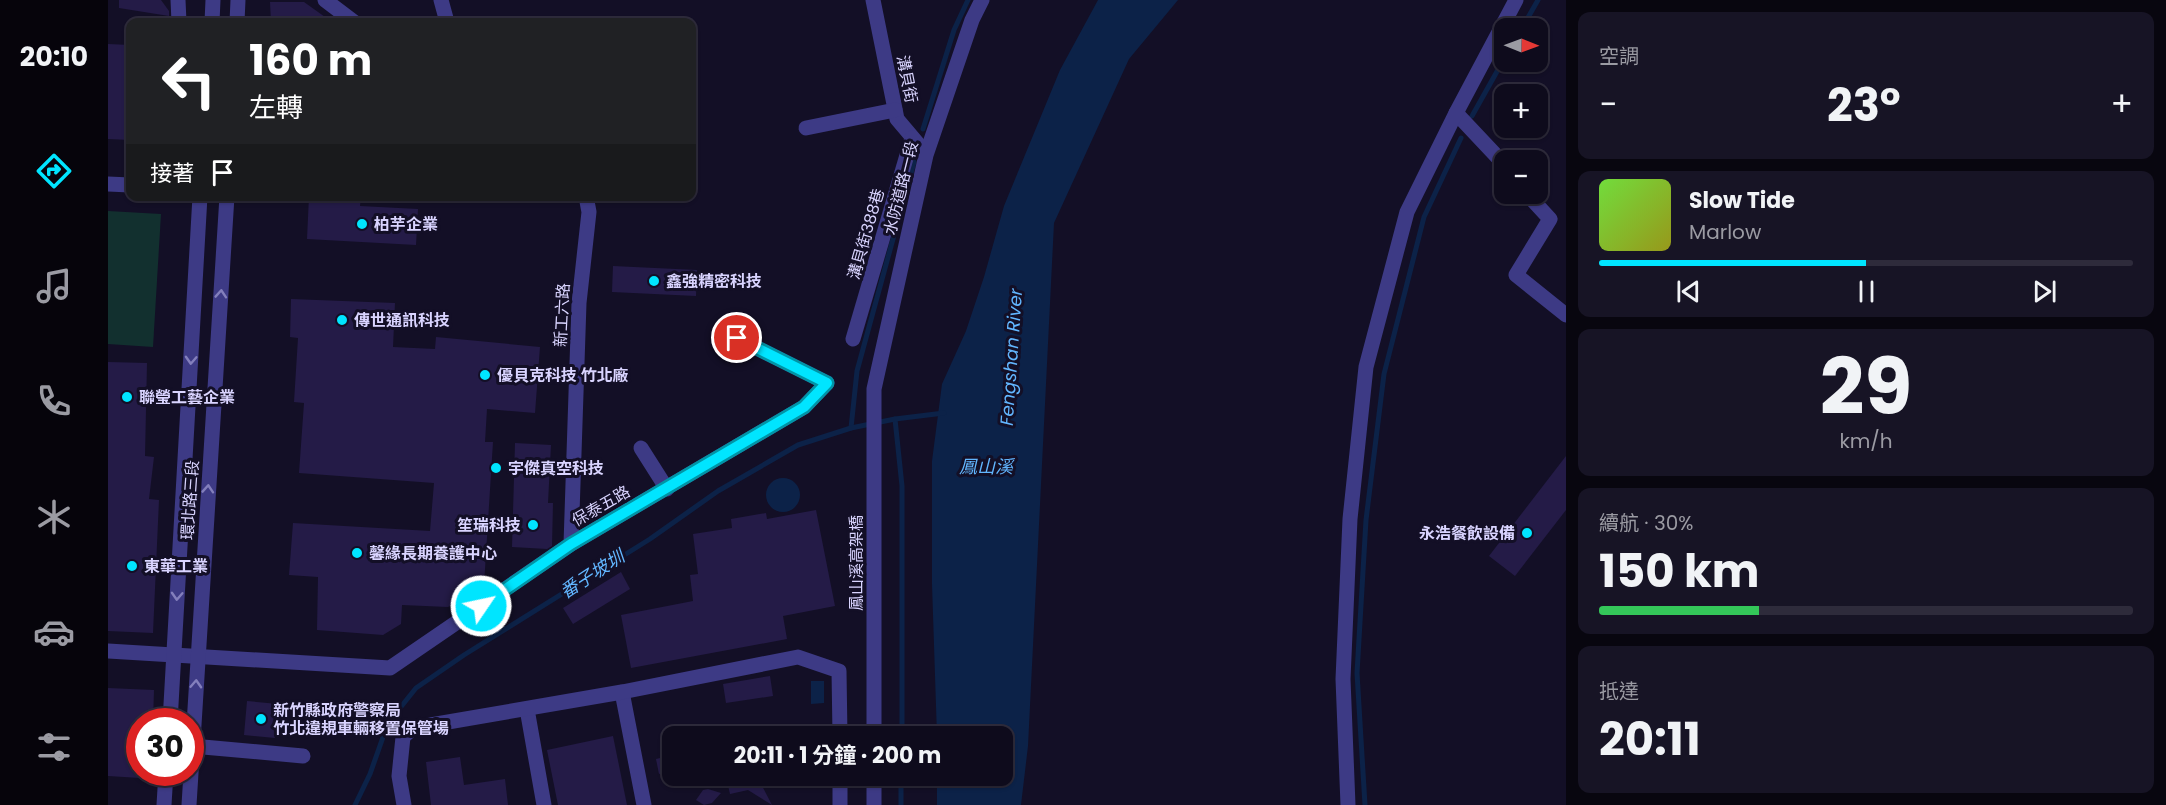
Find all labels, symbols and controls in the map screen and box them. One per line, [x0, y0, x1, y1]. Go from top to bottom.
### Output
north arrow [1494, 18, 1548, 72]
map controls [1494, 18, 1548, 204]
text: 160 m [249, 31, 372, 90]
text: 20:10 [20, 38, 88, 75]
icon: left [150, 42, 228, 120]
text: 空調 [1599, 42, 1639, 70]
street label: 溝貝街 [891, 53, 923, 105]
text: 23° [1827, 74, 1901, 137]
text: − [1599, 81, 1617, 128]
text: + [2110, 81, 2133, 128]
button: + [1494, 84, 1548, 138]
text: 左轉 [249, 89, 303, 126]
street label: 水防道路一段 [878, 139, 924, 237]
icon: directions [33, 150, 75, 192]
button: − [1494, 150, 1548, 204]
icon: arrive [206, 156, 239, 189]
text: 接著 [150, 158, 194, 189]
text: Slow Tide [1689, 185, 1795, 216]
street label: 溝貝街388巷 [842, 186, 890, 282]
place label: 柏芋企業 [374, 213, 438, 236]
marker: 柏芋企業 [355, 217, 369, 231]
text: Marlow [1689, 218, 1761, 246]
icon: music [33, 265, 75, 307]
place label: 鑫強精密科技 [666, 270, 762, 293]
marker: 鑫強精密科技 [647, 274, 661, 288]
icon: previous [1672, 275, 1705, 308]
icon: pause [1850, 275, 1883, 308]
icon: next [2028, 275, 2061, 308]
street label: 新工六路 [549, 282, 575, 348]
water label: Fengshan River [994, 286, 1028, 426]
one-way arrow [214, 290, 227, 299]
place label: 傳世通訊科技 [354, 309, 450, 332]
pin [711, 312, 762, 363]
marker: 傳世通訊科技 [335, 313, 349, 327]
icon: arrive [720, 321, 753, 354]
text: 29 [1820, 332, 1912, 441]
one-way arrow [184, 355, 197, 364]
place label: 優貝克科技 竹北廠 [497, 364, 628, 387]
marker: 優貝克科技 竹北廠 [478, 368, 492, 382]
icon: phone [33, 380, 75, 422]
place label: 聯瑩工藝企業 [139, 386, 235, 409]
marker: 聯瑩工藝企業 [120, 390, 134, 404]
text: km/h [1839, 427, 1893, 455]
water label: 鳳山溪 [959, 454, 1016, 479]
place label: 宇傑真空科技 [508, 457, 604, 480]
street label: 環北路三段 [176, 459, 204, 541]
marker: 宇傑真空科技 [489, 461, 503, 475]
street label: 保泰五路 [568, 480, 634, 532]
one-way arrow [202, 485, 215, 494]
icon: climate [33, 496, 75, 538]
text: 續航 · 30% [1599, 509, 1693, 537]
place label: 笙瑞科技 [457, 514, 521, 537]
street label: 鳳山溪高架橋 [845, 515, 868, 611]
marker: 笙瑞科技 [526, 518, 540, 532]
place label: 永浩餐飲設備 [1419, 522, 1515, 545]
marker: 永浩餐飲設備 [1520, 526, 1534, 540]
text: 150 km [1599, 540, 1760, 603]
place label: 馨緣長期養護中心 [369, 542, 497, 565]
water label: 番子坡圳 [555, 542, 632, 604]
marker: 馨緣長期養護中心 [350, 546, 364, 560]
place label: 東華工業 [144, 555, 208, 578]
marker: 東華工業 [125, 559, 139, 573]
position arrow [449, 574, 513, 638]
one-way arrow [171, 592, 184, 601]
icon: car [33, 611, 75, 653]
text: 抵達 [1599, 677, 1639, 705]
one-way arrow [189, 679, 202, 688]
place label: 新竹縣政府警察局 竹北違規車輛移置保管場 [273, 699, 449, 740]
speed limit sign: 30 [126, 708, 204, 786]
text: 20:11 [1599, 708, 1701, 771]
marker: 新竹縣政府警察局 竹北違規車輛移置保管場 [254, 712, 268, 726]
icon: filters [33, 726, 75, 768]
text: 20:11 · 1 分鐘 · 200 m [734, 740, 941, 771]

